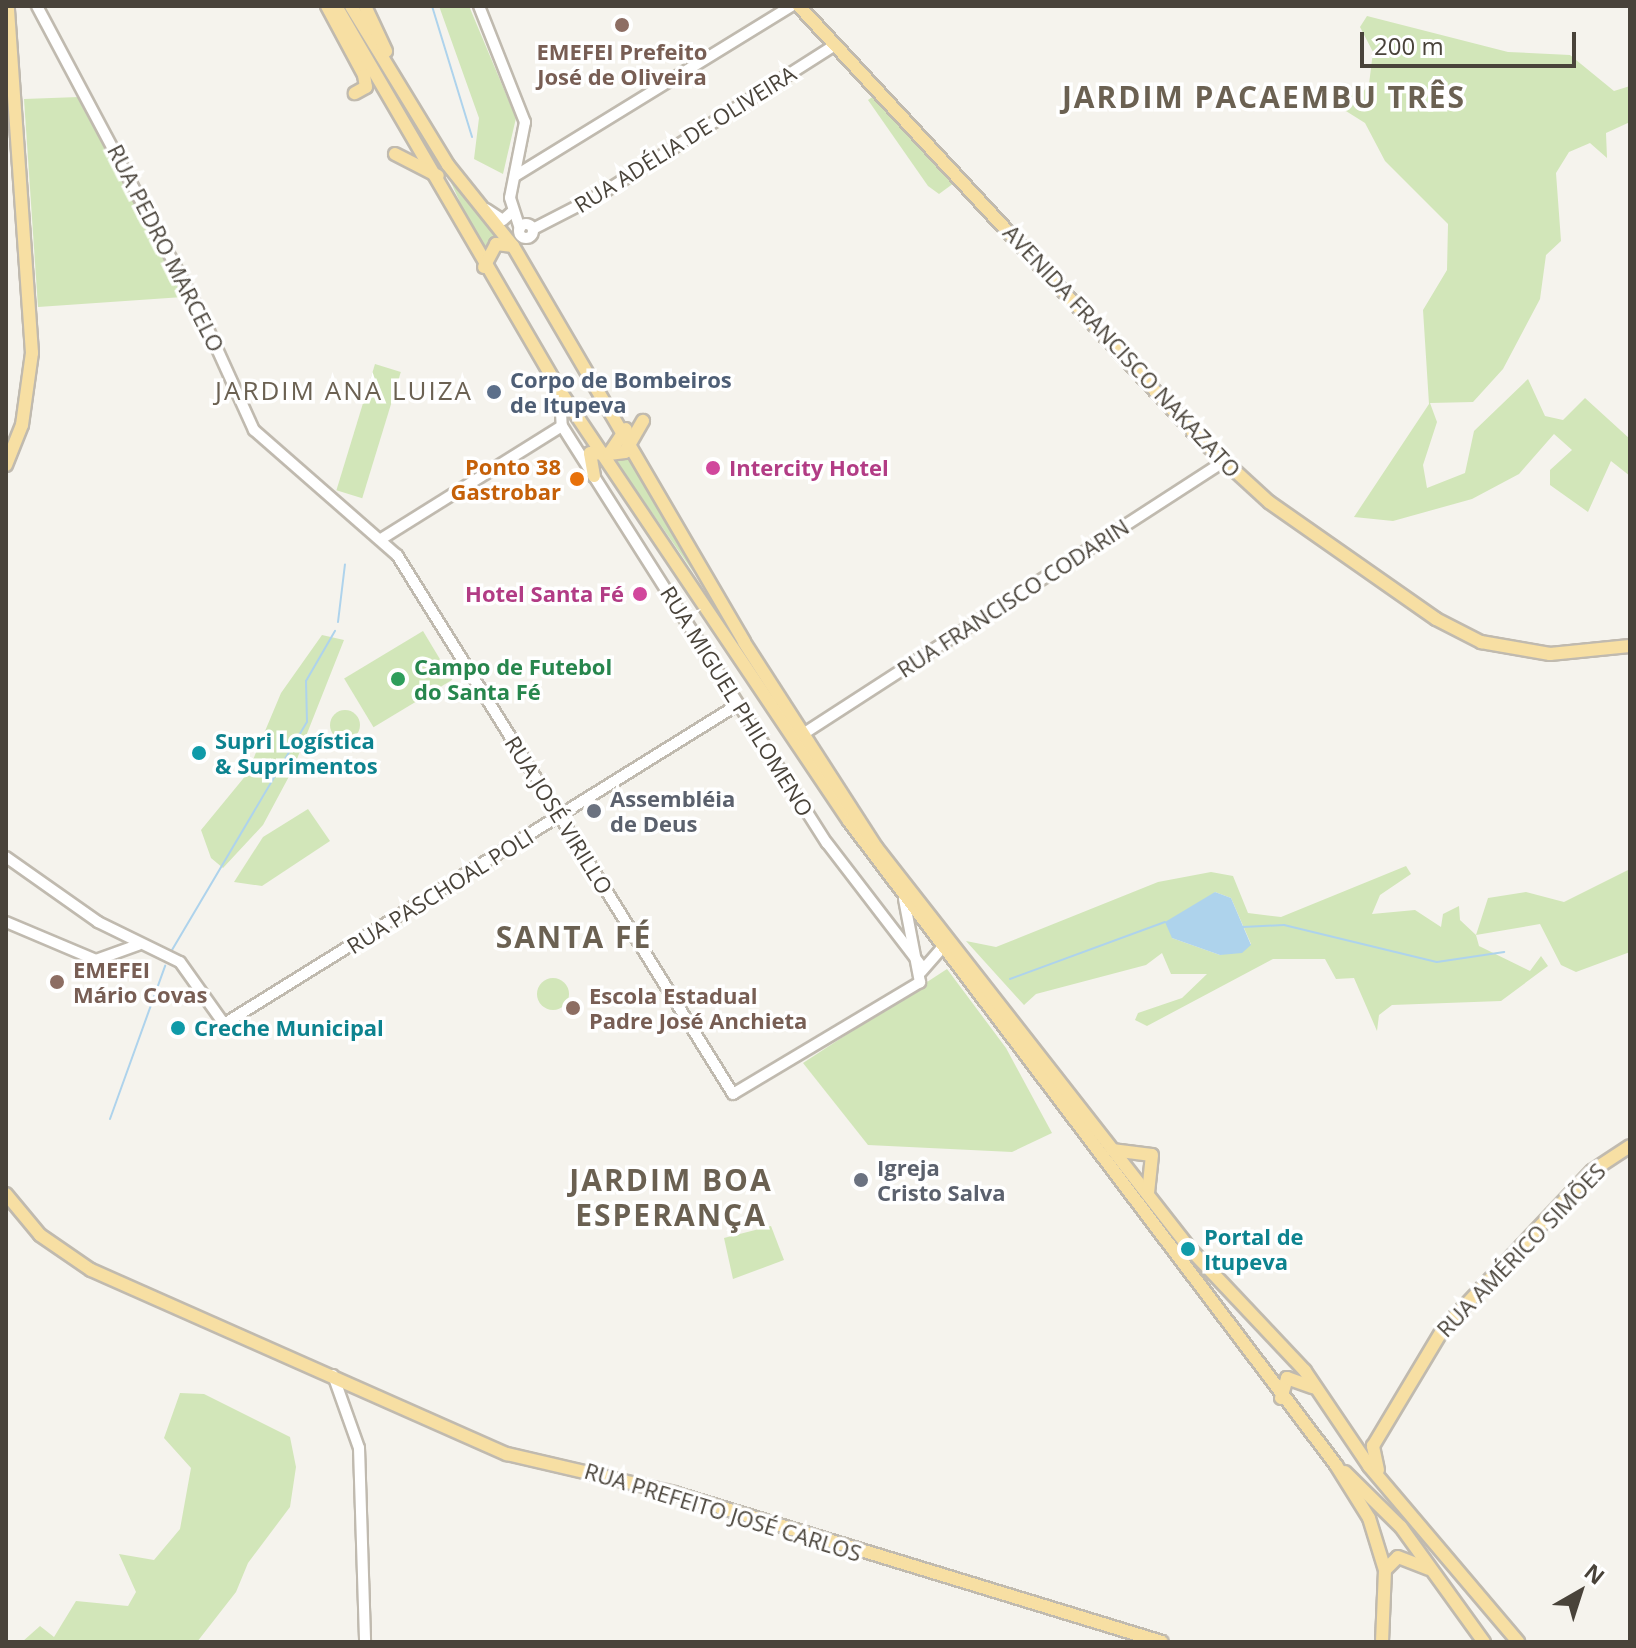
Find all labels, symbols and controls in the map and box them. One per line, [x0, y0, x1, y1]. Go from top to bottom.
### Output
marker: EMEFEI Prefeito José de Oliveira [613, 16, 631, 34]
scale bar [1364, 16, 1580, 66]
text: 200 m [1374, 29, 1444, 62]
place label: EMEFEI Prefeito José de Oliveira [537, 38, 707, 90]
street label: RUA ADÉLIA DE OLIVEIRA [569, 60, 801, 218]
district label: JARDIM PACAEMBU TRÊS [1062, 79, 1466, 115]
street label: RUA PEDRO MARCELO [102, 140, 230, 356]
street label: AVENIDA FRANCISCO NAKAZATO [998, 219, 1246, 483]
place label: Corpo de Bombeiros de Itupeva [510, 366, 732, 418]
district label: JARDIM ANA LUIZA [215, 375, 473, 407]
marker: Corpo de Bombeiros de Itupeva [485, 383, 503, 401]
place label: Ponto 38 Gastrobar [450, 453, 561, 504]
place label: Intercity Hotel [729, 455, 889, 481]
marker: Intercity Hotel [704, 459, 722, 477]
marker: Ponto 38 Gastrobar [568, 470, 586, 488]
street label: RUA FRANCISCO CODARIN [892, 513, 1134, 683]
place label: Hotel Santa Fé [465, 581, 624, 607]
street label: RUA MIGUEL PHILOMENO [655, 581, 819, 821]
marker: Hotel Santa Fé [631, 585, 649, 603]
place label: Campo de Futebol do Santa Fé [414, 653, 612, 704]
marker: Campo de Futebol do Santa Fé [389, 670, 407, 688]
place label: Supri Logística & Suprimentos [215, 727, 378, 778]
street label: RUA JOSÉ VIRILLO [500, 731, 618, 899]
marker: Supri Logística & Suprimentos [190, 744, 208, 762]
place label: Assembléia de Deus [610, 785, 735, 836]
marker: Assembléia de Deus [585, 802, 603, 820]
street label: RUA PASCHOAL POLI [342, 823, 538, 959]
district label: SANTA FÉ [496, 919, 652, 955]
place label: EMEFEI Mário Covas [73, 956, 207, 1008]
marker: EMEFEI Mário Covas [48, 973, 66, 991]
place label: Escola Estadual Padre José Anchieta [589, 982, 807, 1034]
marker: Escola Estadual Padre José Anchieta [564, 999, 582, 1017]
place label: Creche Municipal [194, 1015, 384, 1041]
marker: Creche Municipal [169, 1019, 187, 1037]
place label: Igreja Cristo Salva [877, 1154, 1005, 1206]
street label: RUA AMÉRICO SIMÕES [1431, 1158, 1611, 1342]
district label: JARDIM BOA ESPERANÇA [569, 1162, 773, 1232]
marker: Igreja Cristo Salva [852, 1171, 870, 1189]
place label: Portal de Itupeva [1204, 1223, 1304, 1274]
marker: Portal de Itupeva [1179, 1240, 1197, 1258]
street label: RUA PREFEITO JOSÉ CARLOS [581, 1457, 865, 1567]
north arrow [1540, 1552, 1620, 1632]
text: N [1579, 1556, 1611, 1591]

